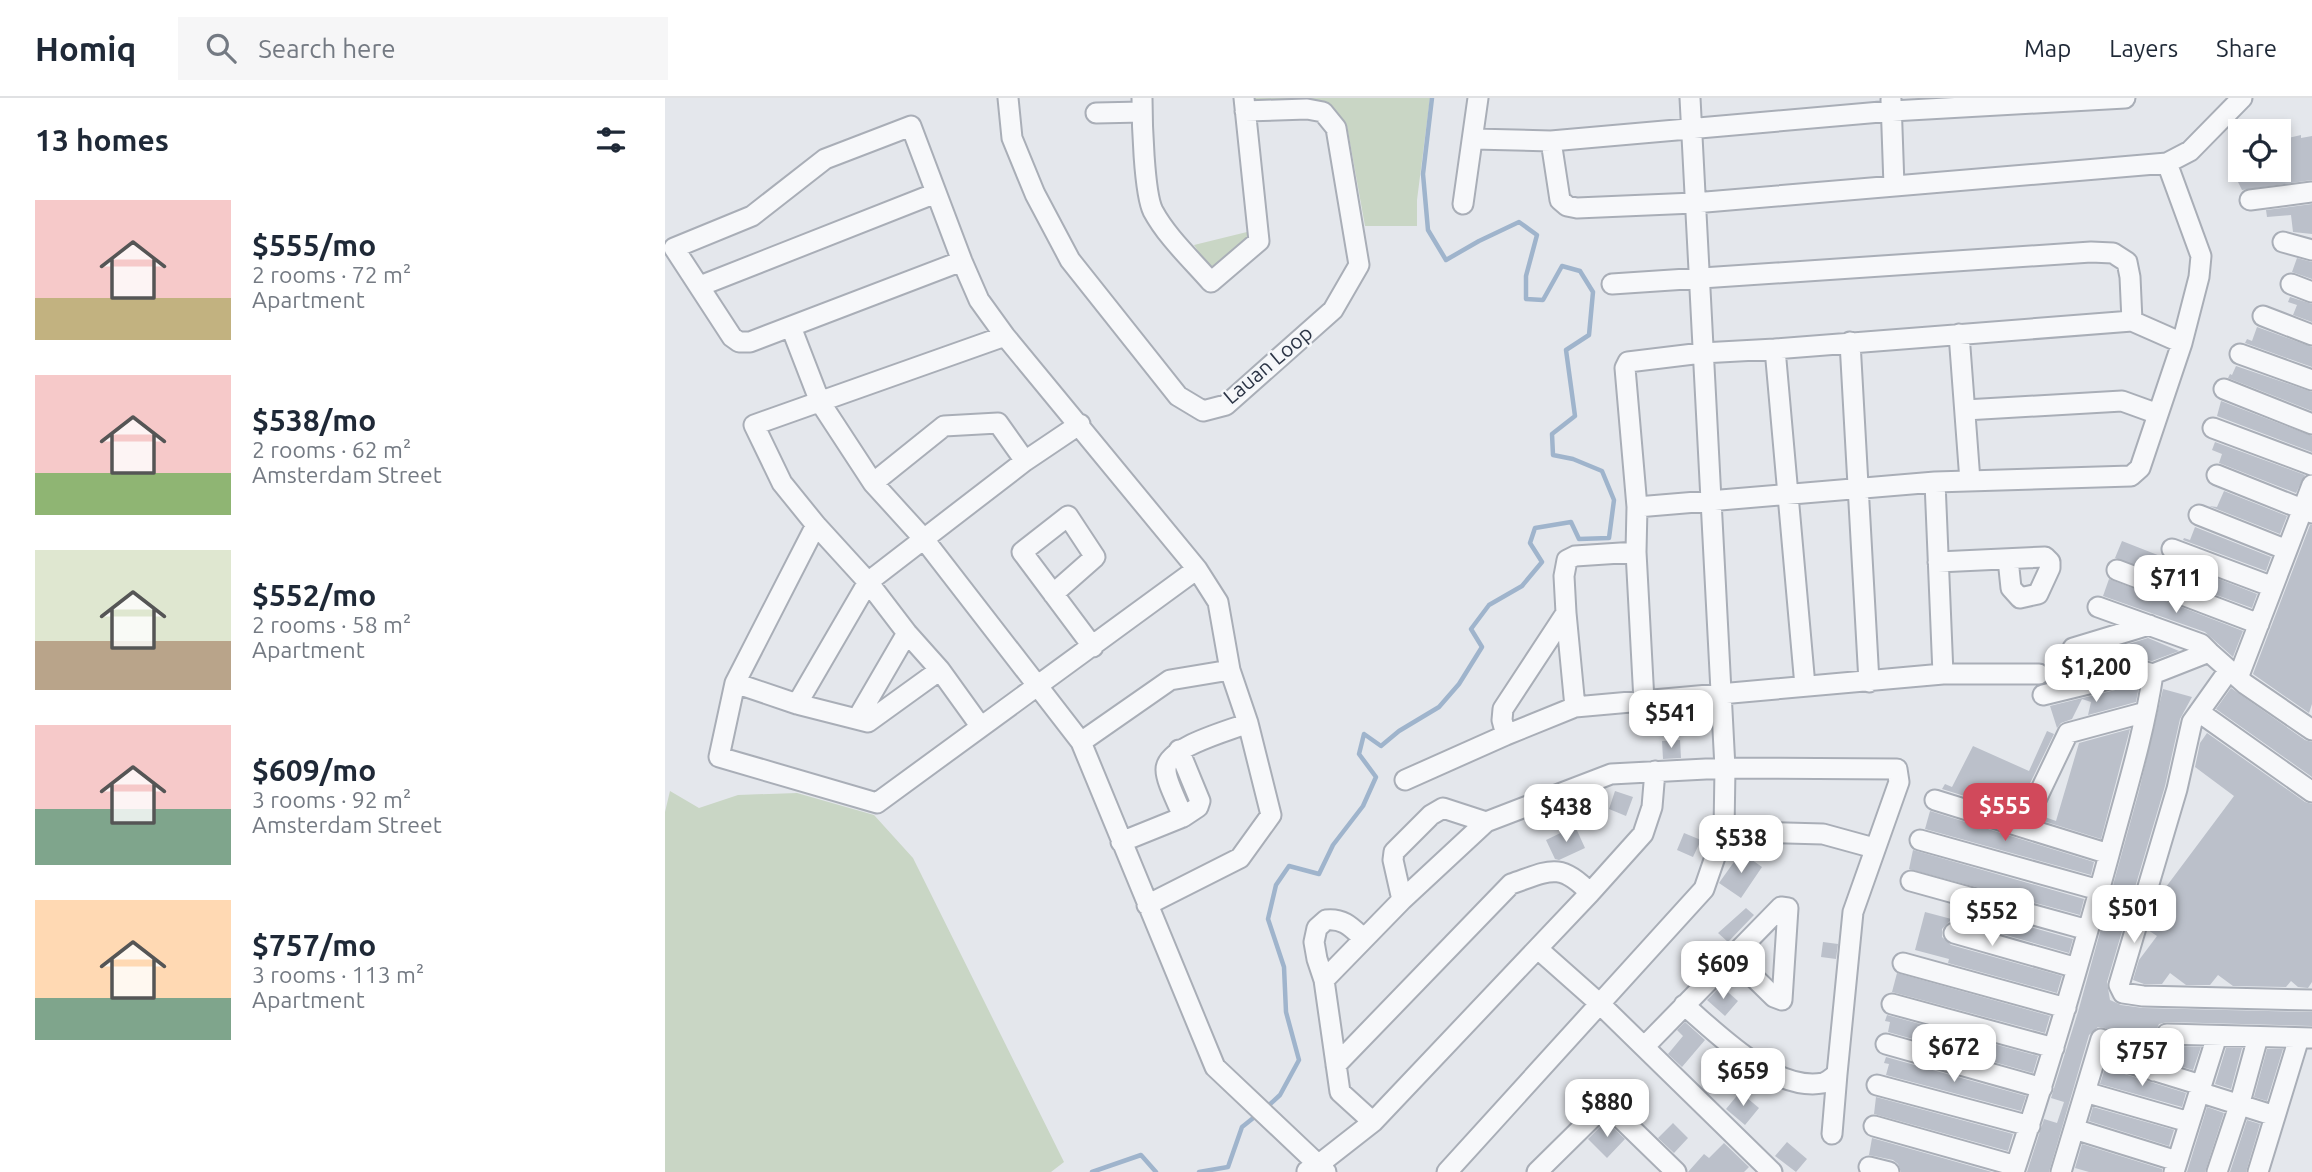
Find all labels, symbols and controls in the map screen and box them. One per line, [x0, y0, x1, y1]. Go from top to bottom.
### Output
search box [178, 17, 668, 80]
icon: search [202, 29, 240, 67]
text: Homiq [35, 30, 136, 67]
text: Search here [258, 34, 396, 63]
text: Map [2024, 35, 2071, 62]
text: Layers [2109, 35, 2178, 62]
text: Share [2216, 35, 2277, 62]
map controls [2228, 119, 2291, 182]
button: locate [2228, 119, 2291, 182]
icon: filters [592, 121, 630, 159]
text: 13 homes [35, 123, 169, 157]
icon: home [91, 228, 175, 312]
text: $555/mo [252, 228, 376, 262]
text: 2 rooms · 72 m² [252, 262, 411, 287]
text: Apartment [252, 287, 365, 312]
street label: Lauan Loop [1218, 320, 1317, 408]
icon: home [91, 403, 175, 487]
text: $538/mo [252, 403, 376, 437]
text: 2 rooms · 62 m² [252, 437, 411, 462]
text: Amsterdam Street [252, 462, 442, 487]
pin: $711 [2135, 556, 2217, 615]
text: $711 [2150, 565, 2202, 590]
icon: home [91, 578, 175, 662]
text: $552/mo [252, 578, 376, 612]
text: 2 rooms · 58 m² [252, 612, 411, 637]
text: Apartment [252, 637, 365, 662]
pin: $1,200 [2039, 644, 2153, 704]
text: $1,200 [2061, 654, 2131, 679]
pin: $541 [1630, 690, 1712, 750]
text: $541 [1645, 700, 1697, 725]
icon: home [91, 753, 175, 837]
text: $609/mo [252, 753, 376, 787]
pin: $438 [1525, 784, 1607, 844]
pin: $555 [1964, 784, 2046, 843]
text: 3 rooms · 92 m² [252, 787, 411, 812]
text: $555 [1979, 793, 2031, 818]
text: $438 [1540, 794, 1592, 819]
text: Amsterdam Street [252, 812, 442, 837]
pin: $538 [1700, 816, 1782, 875]
text: $538 [1715, 825, 1767, 850]
pin: $501 [2093, 886, 2175, 945]
pin: $552 [1951, 888, 2033, 948]
text: $501 [2108, 895, 2160, 920]
text: $552 [1966, 898, 2018, 923]
icon: home [91, 928, 175, 1012]
text: $757/mo [252, 928, 376, 962]
pin: $609 [1682, 942, 1764, 1001]
text: $609 [1697, 951, 1749, 976]
text: 3 rooms · 113 m² [252, 962, 424, 987]
text: Apartment [252, 987, 365, 1012]
pin: $672 [1913, 1024, 1995, 1084]
pin: $757 [2101, 1028, 2183, 1088]
text: $672 [1928, 1034, 1980, 1059]
text: $757 [2116, 1038, 2168, 1063]
pin: $659 [1702, 1048, 1784, 1108]
text: $659 [1717, 1058, 1769, 1083]
pin: $880 [1566, 1080, 1648, 1139]
text: $880 [1581, 1089, 1633, 1114]

